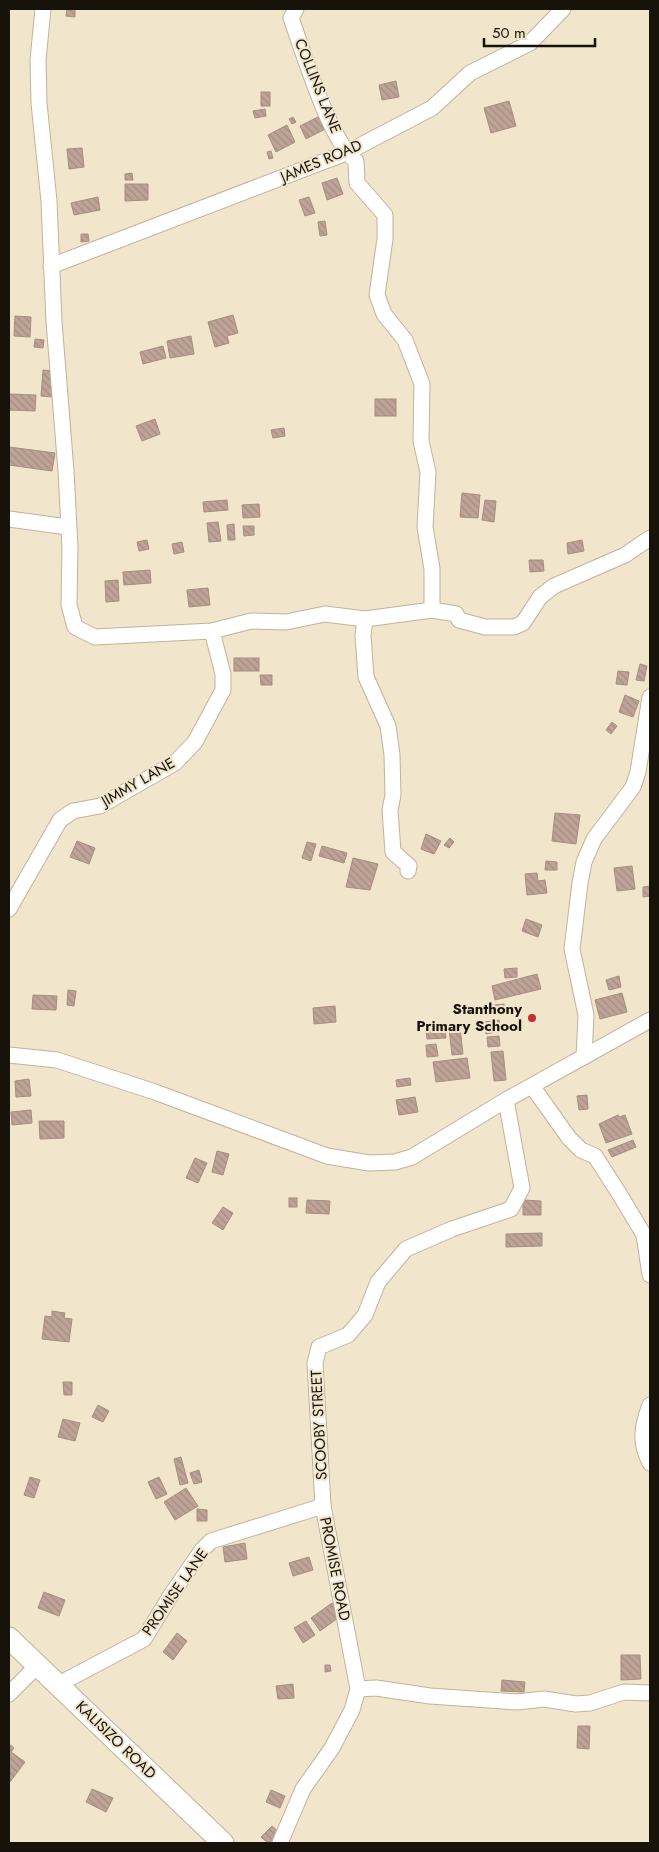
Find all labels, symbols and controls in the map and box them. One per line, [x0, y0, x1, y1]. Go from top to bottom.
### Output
scale bar [484, 15, 595, 47]
text: 50 m [492, 22, 526, 44]
street label: COLLINS LANE [289, 35, 347, 137]
street label: JAMES ROAD [275, 134, 365, 189]
street label: JIMMY LANE [95, 752, 179, 813]
place label: Stanthony Primary School [416, 998, 522, 1037]
marker: Stanthony Primary School [526, 1012, 538, 1024]
street label: SCOOBY STREET [305, 1369, 333, 1481]
street label: PROMISE ROAD [314, 1515, 356, 1623]
street label: PROMISE LANE [137, 1544, 213, 1640]
street label: KALISIZO ROAD [71, 1696, 161, 1784]

